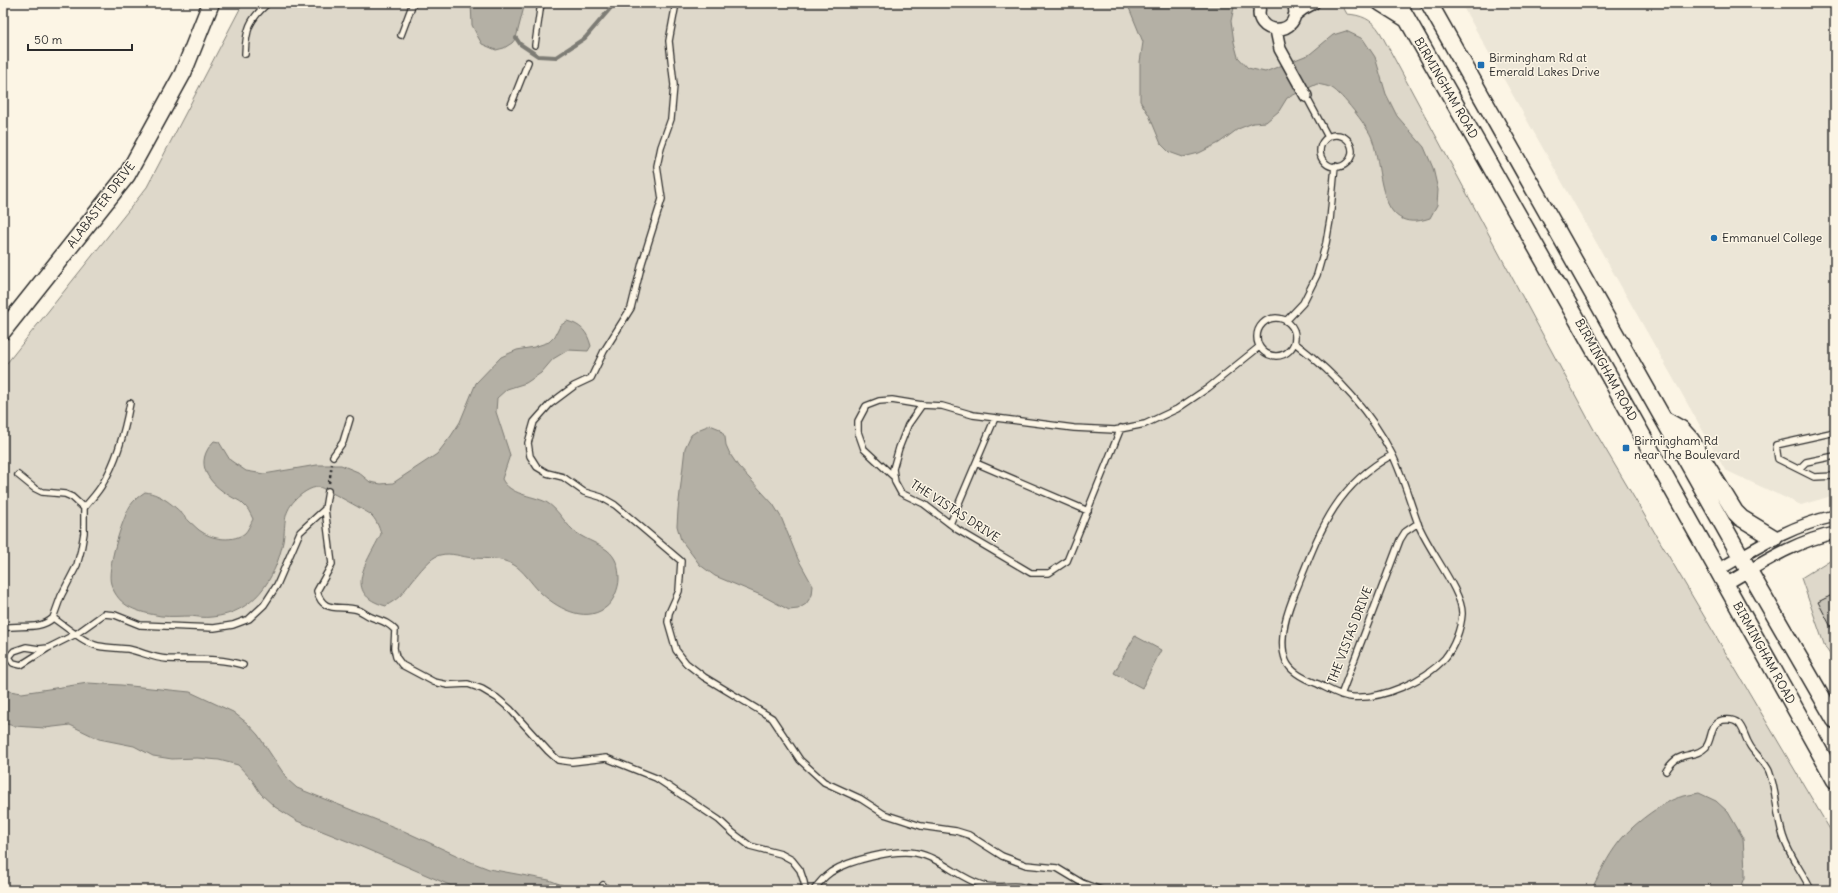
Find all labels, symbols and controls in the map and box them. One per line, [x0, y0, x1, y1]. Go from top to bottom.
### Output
scale bar [28, 26, 132, 52]
text: 50 m [34, 32, 63, 47]
street label: BIRMINGHAM ROAD [1411, 34, 1482, 141]
place label: Birmingham Rd at Emerald Lakes Drive [1489, 50, 1600, 79]
marker: Birmingham Rd at Emerald Lakes Drive [1476, 60, 1486, 70]
street label: ALABASTER DRIVE [63, 159, 138, 251]
place label: Emmanuel College [1722, 230, 1822, 245]
marker: Emmanuel College [1709, 233, 1719, 243]
street label: BIRMINGHAM ROAD [1572, 316, 1641, 423]
place label: Birmingham Rd near The Boulevard [1634, 433, 1740, 462]
marker: Birmingham Rd near The Boulevard [1621, 443, 1631, 453]
street label: THE VISTAS DRIVE [908, 476, 1003, 545]
street label: THE VISTAS DRIVE [1324, 584, 1375, 686]
street label: BIRMINGHAM ROAD [1730, 599, 1799, 706]

